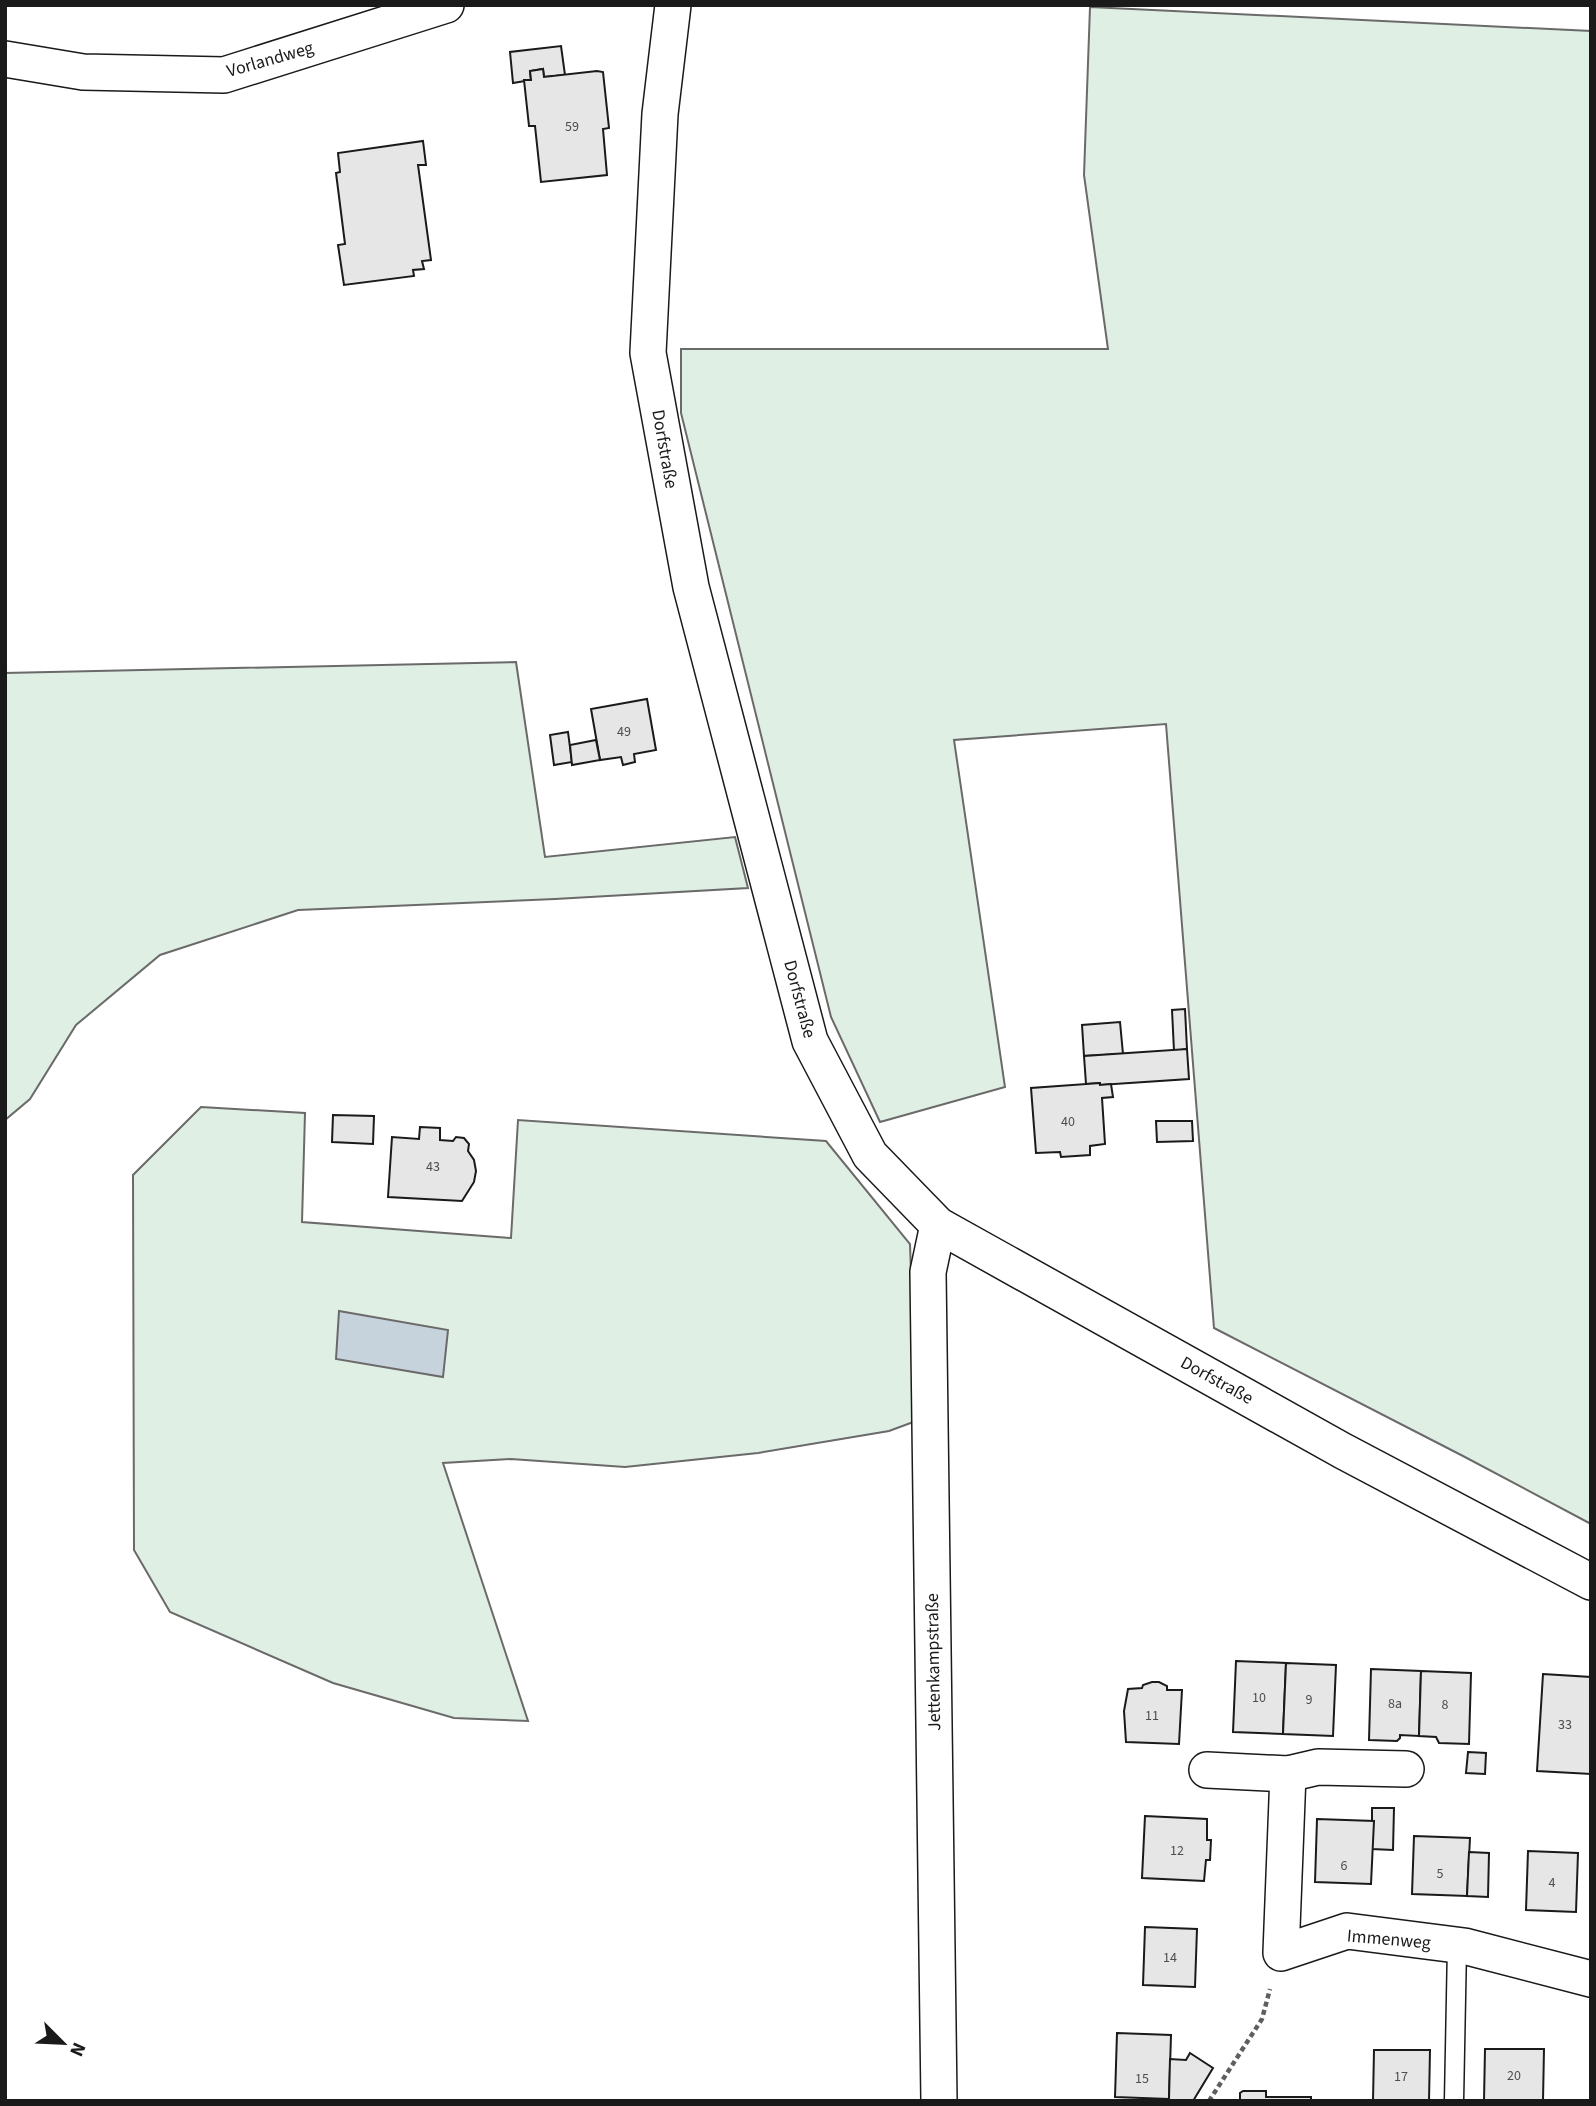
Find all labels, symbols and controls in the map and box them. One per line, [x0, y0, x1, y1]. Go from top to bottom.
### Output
street label: Vorlandweg [224, 35, 316, 84]
house number: 59 [565, 117, 579, 137]
street label: Dorfstraße [645, 408, 684, 491]
house number: 49 [617, 722, 631, 742]
street label: Dorfstraße [777, 957, 822, 1041]
house number: 40 [1061, 1112, 1075, 1132]
house number: 43 [426, 1157, 440, 1177]
street label: Dorfstraße [1176, 1350, 1258, 1411]
street label: Jettenkampstraße [920, 1593, 947, 1731]
house number: 10 [1252, 1688, 1266, 1708]
house number: 9 [1306, 1690, 1313, 1710]
house number: 8a [1388, 1694, 1402, 1714]
house number: 8 [1442, 1695, 1449, 1715]
house number: 11 [1145, 1706, 1159, 1726]
house number: 33 [1558, 1715, 1572, 1735]
house number: 12 [1170, 1841, 1184, 1861]
house number: 6 [1341, 1856, 1348, 1876]
house number: 5 [1437, 1864, 1444, 1884]
house number: 4 [1549, 1873, 1556, 1893]
street label: Immenweg [1346, 1923, 1432, 1956]
house number: 14 [1163, 1948, 1177, 1968]
north arrow [28, 2008, 98, 2078]
text: N [62, 2038, 92, 2061]
house number: 20 [1507, 2066, 1521, 2086]
house number: 17 [1394, 2067, 1408, 2087]
house number: 15 [1135, 2069, 1149, 2089]

